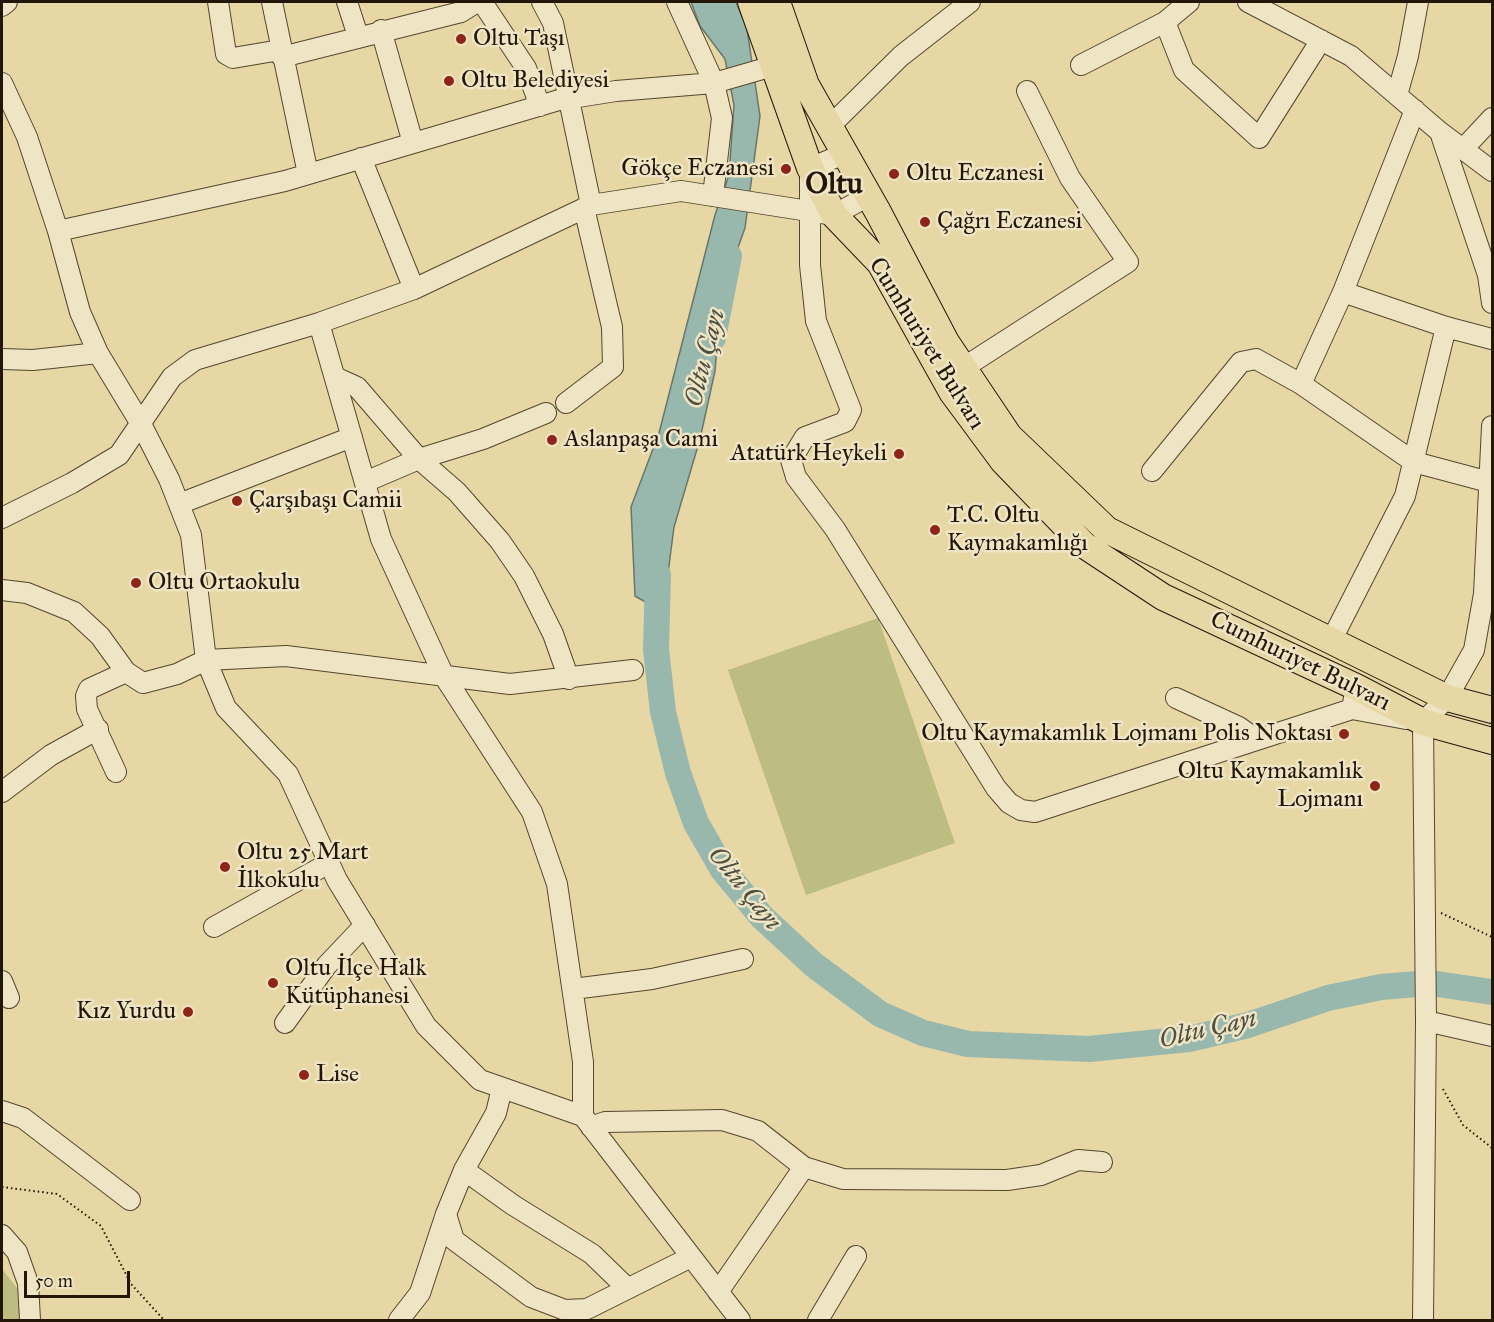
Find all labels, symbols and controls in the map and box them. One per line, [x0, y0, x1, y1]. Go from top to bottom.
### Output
place label: Oltu Taşı [473, 25, 565, 53]
marker: Oltu Taşı [454, 32, 468, 46]
place label: Oltu Belediyesi [461, 67, 609, 95]
marker: Oltu Belediyesi [442, 74, 456, 88]
place label: Gökçe Eczanesi [621, 155, 774, 183]
place label: Oltu Eczanesi [906, 160, 1044, 188]
marker: Gökçe Eczanesi [779, 162, 793, 176]
marker: Oltu Eczanesi [887, 167, 901, 181]
district label: Oltu [805, 168, 863, 204]
place label: Çağrı Eczanesi [937, 208, 1082, 236]
marker: Çağrı Eczanesi [918, 215, 932, 229]
street label: Cumhuriyet Bulvarı [862, 253, 990, 435]
water label: Oltu Çayı [679, 306, 733, 410]
place label: Aslanpaşa Cami [564, 426, 718, 454]
marker: Aslanpaşa Cami [545, 433, 559, 447]
place label: Atatürk Heykeli [731, 440, 887, 468]
marker: Atatürk Heykeli [892, 447, 906, 461]
place label: Çarşıbaşı Camii [249, 487, 402, 515]
marker: Çarşıbaşı Camii [230, 494, 244, 508]
place label: T.C. Oltu Kaymakamlığı [947, 502, 1088, 558]
marker: T.C. Oltu Kaymakamlığı [928, 523, 942, 537]
place label: Oltu Ortaokulu [148, 569, 300, 597]
marker: Oltu Ortaokulu [129, 576, 143, 590]
street label: Cumhuriyet Bulvarı [1205, 606, 1395, 718]
place label: Oltu Kaymakamlık Lojmanı Polis Noktası [921, 720, 1332, 748]
marker: Oltu Kaymakamlık Lojmanı Polis Noktası [1337, 727, 1351, 741]
place label: Oltu Kaymakamlık Lojmanı [1178, 758, 1363, 814]
marker: Oltu Kaymakamlık Lojmanı [1368, 779, 1382, 793]
place label: Oltu 25 Mart İlkokulu [237, 839, 368, 895]
water label: Oltu Çayı [701, 841, 787, 937]
marker: Oltu 25 Mart İlkokulu [218, 860, 232, 874]
place label: Oltu İlçe Halk Kütüphanesi [285, 955, 427, 1011]
marker: Oltu İlçe Halk Kütüphanesi [266, 976, 280, 990]
place label: Kız Yurdu [76, 998, 176, 1026]
water label: Oltu Çayı [1156, 1004, 1260, 1056]
marker: Kız Yurdu [181, 1005, 195, 1019]
place label: Lise [316, 1061, 359, 1089]
marker: Lise [297, 1068, 311, 1082]
scale bar [27, 1259, 134, 1297]
text: 50 m [35, 1270, 73, 1292]

